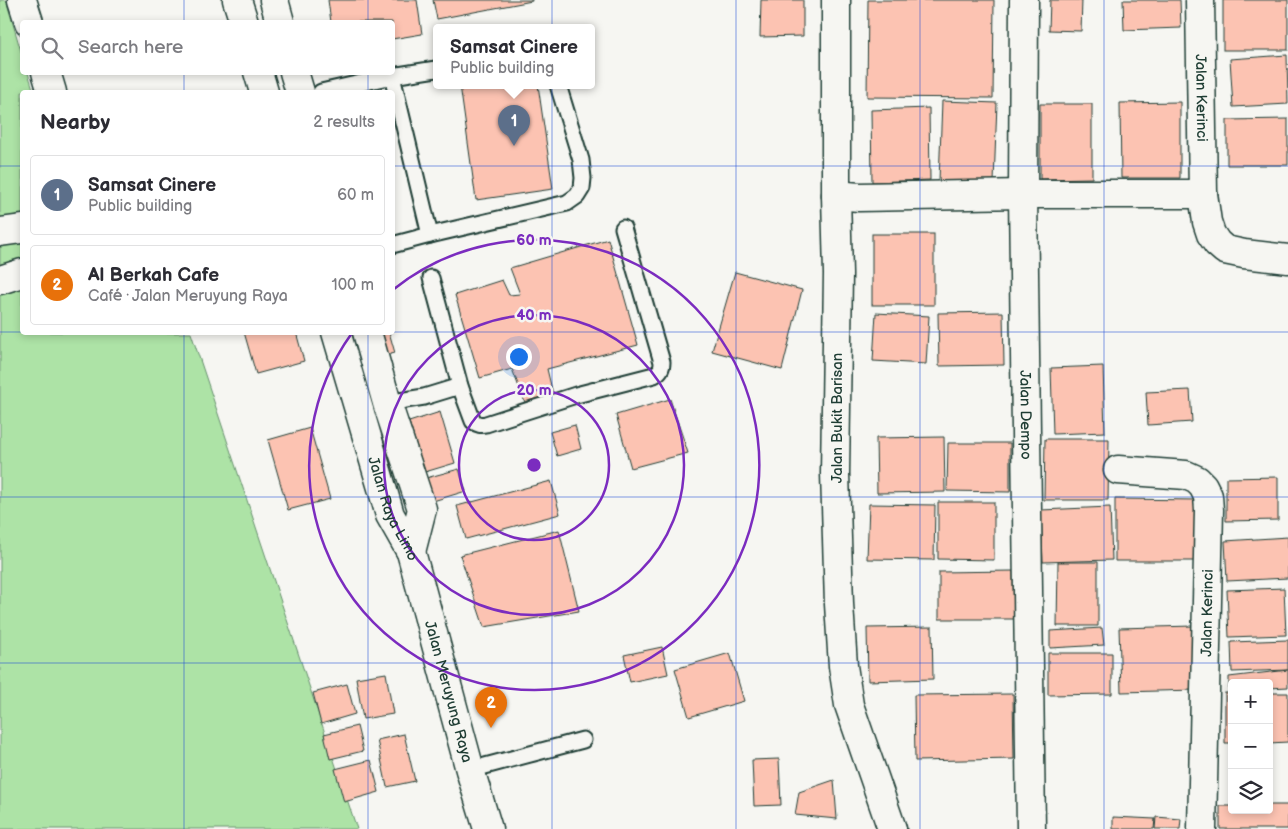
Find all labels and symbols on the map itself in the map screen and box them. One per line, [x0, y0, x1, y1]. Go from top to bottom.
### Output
street label: Jalan Kerinci [1191, 54, 1211, 142]
pin: 1 [498, 105, 530, 146]
text: 60 m [516, 231, 552, 250]
text: 40 m [516, 306, 552, 325]
your location [506, 344, 532, 370]
street label: Jalan Bukit Barisan [828, 353, 847, 483]
street label: Jalan Dempo [1015, 370, 1035, 460]
text: 20 m [517, 381, 552, 400]
street label: Jalan Raya Limo [363, 454, 422, 563]
centre of rings [525, 456, 543, 474]
street label: Jalan Kerinci [1197, 569, 1218, 657]
street label: Jalan Meruyung Raya [420, 619, 477, 765]
pin: 2 [475, 687, 507, 728]

